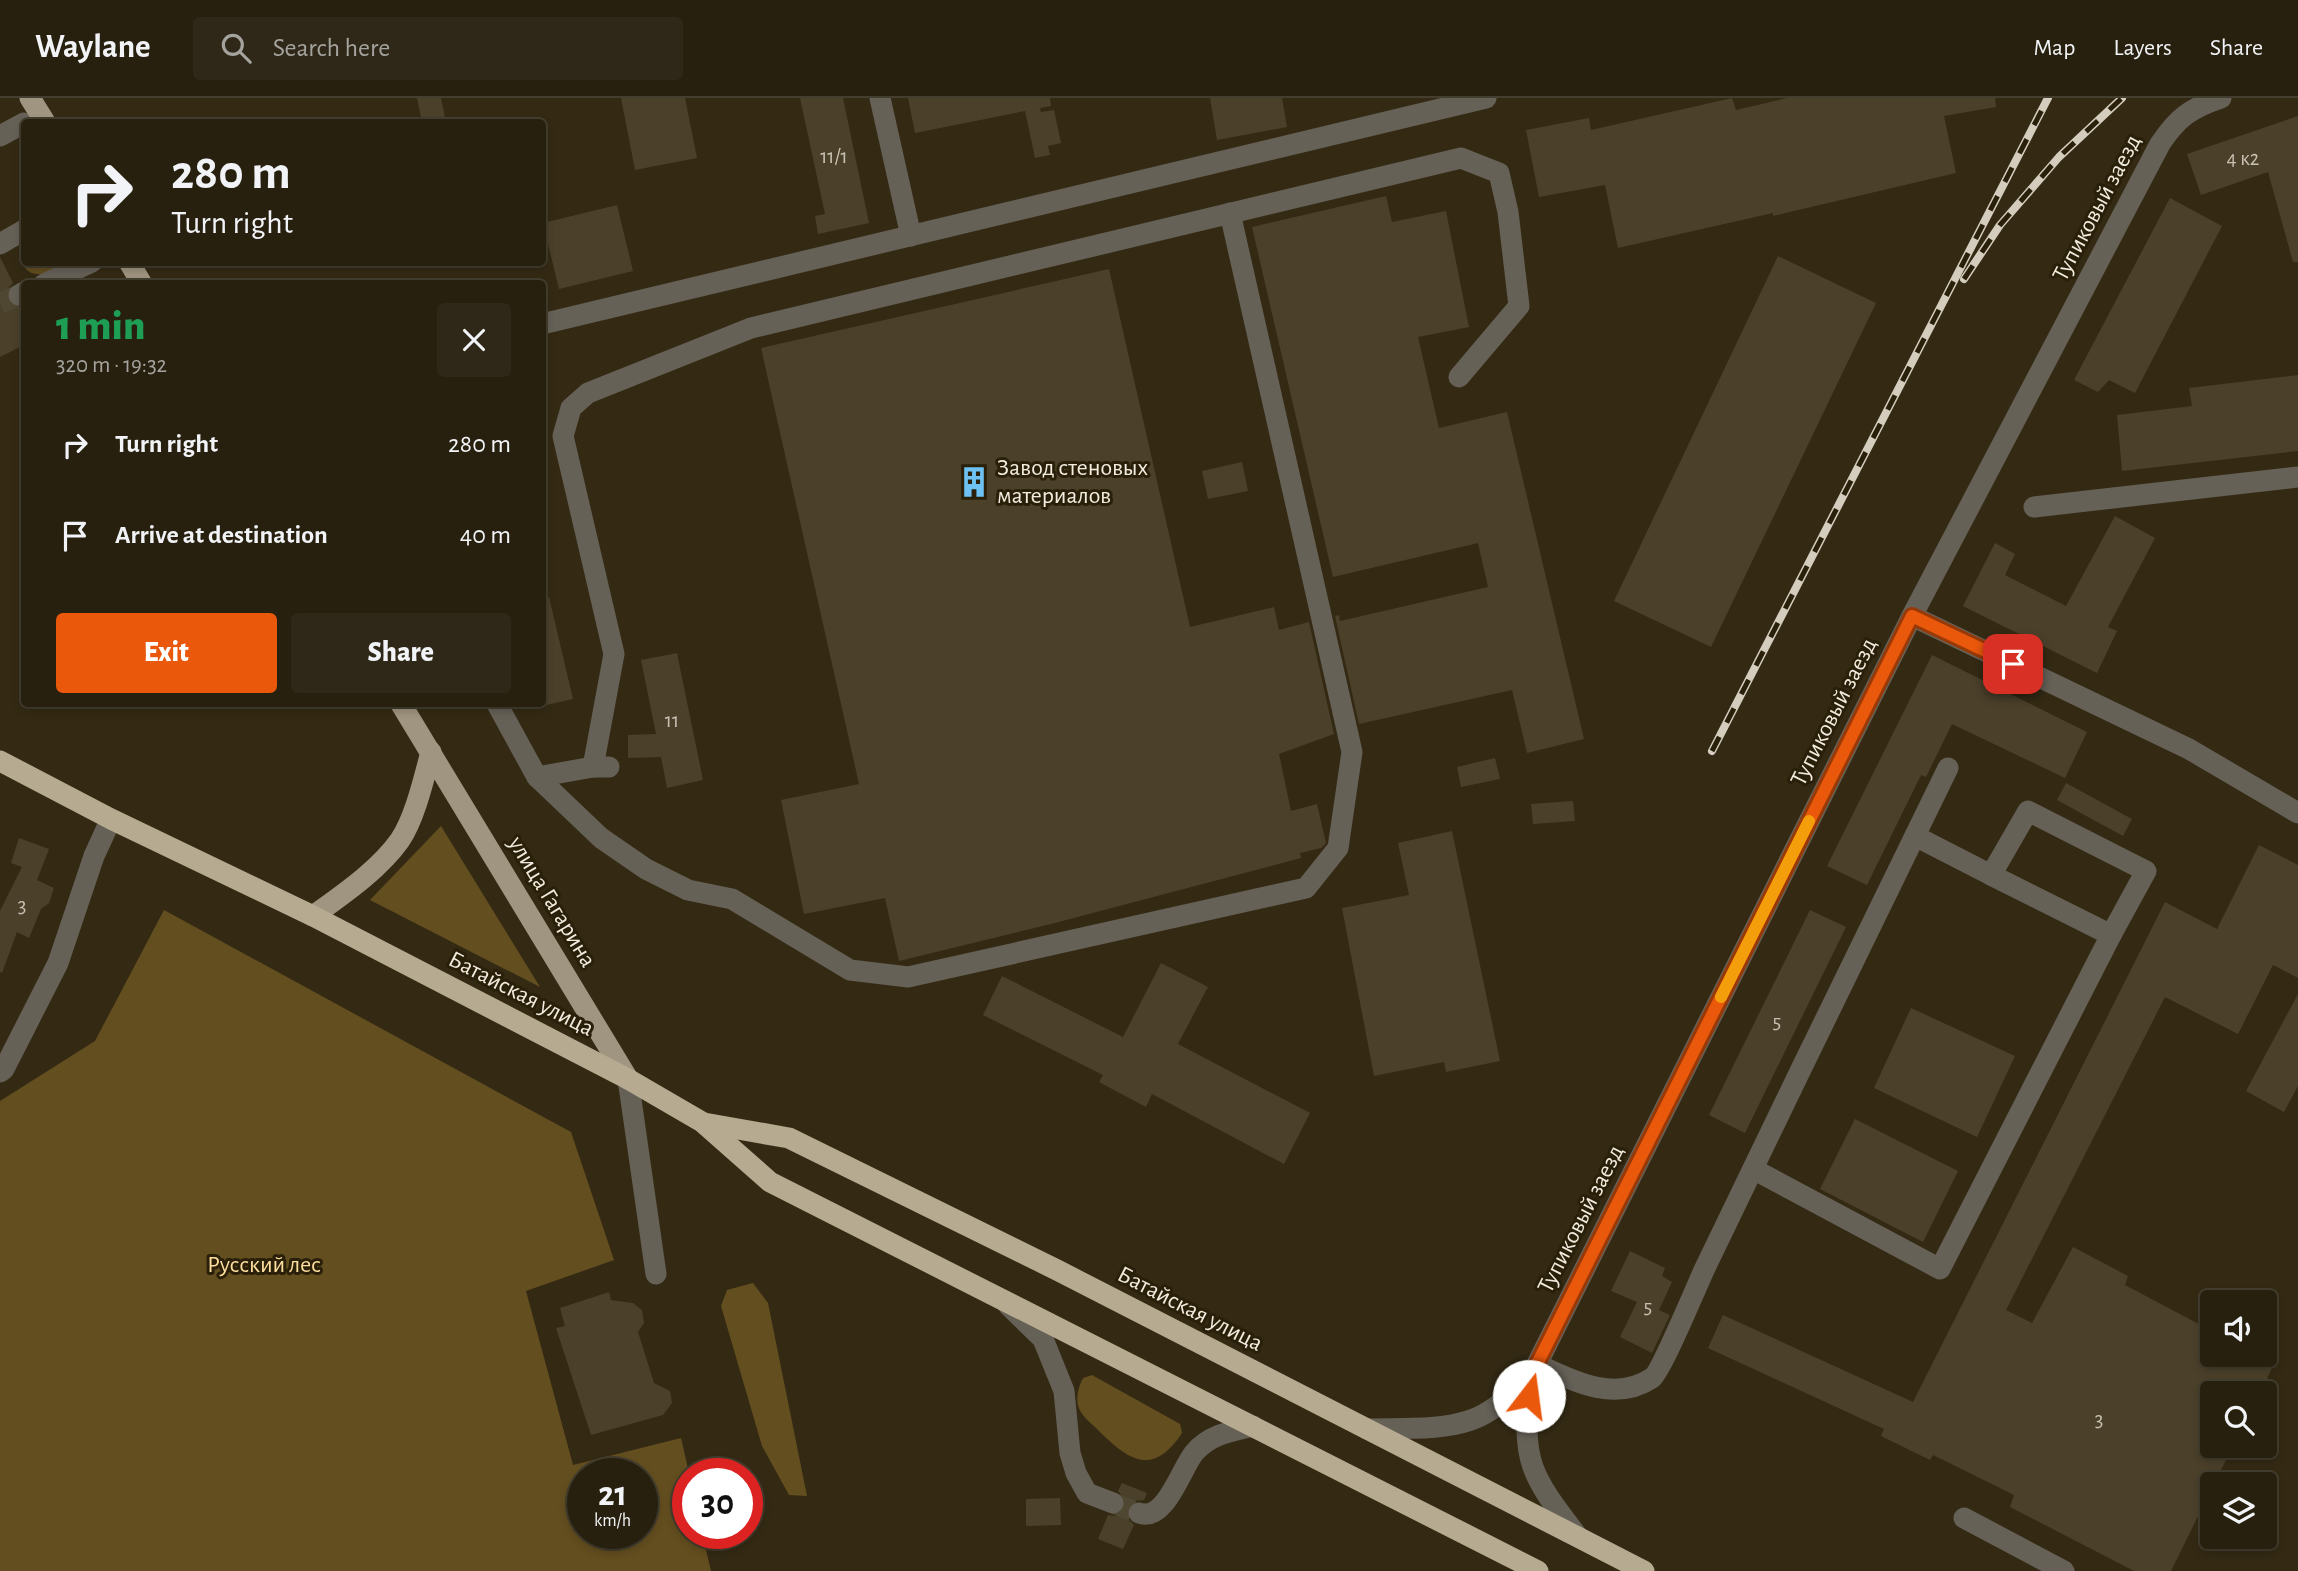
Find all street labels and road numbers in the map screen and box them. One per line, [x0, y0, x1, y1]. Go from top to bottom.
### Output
street label: Тупиковый заезд [2048, 131, 2146, 285]
street label: Тупиковый заезд [1787, 634, 1881, 790]
street label: улица Гагарина [503, 832, 600, 971]
street label: Батайская улица [445, 947, 598, 1041]
street label: Тупиковый заезд [1534, 1141, 1628, 1297]
street label: Батайская улица [1114, 1262, 1267, 1356]

